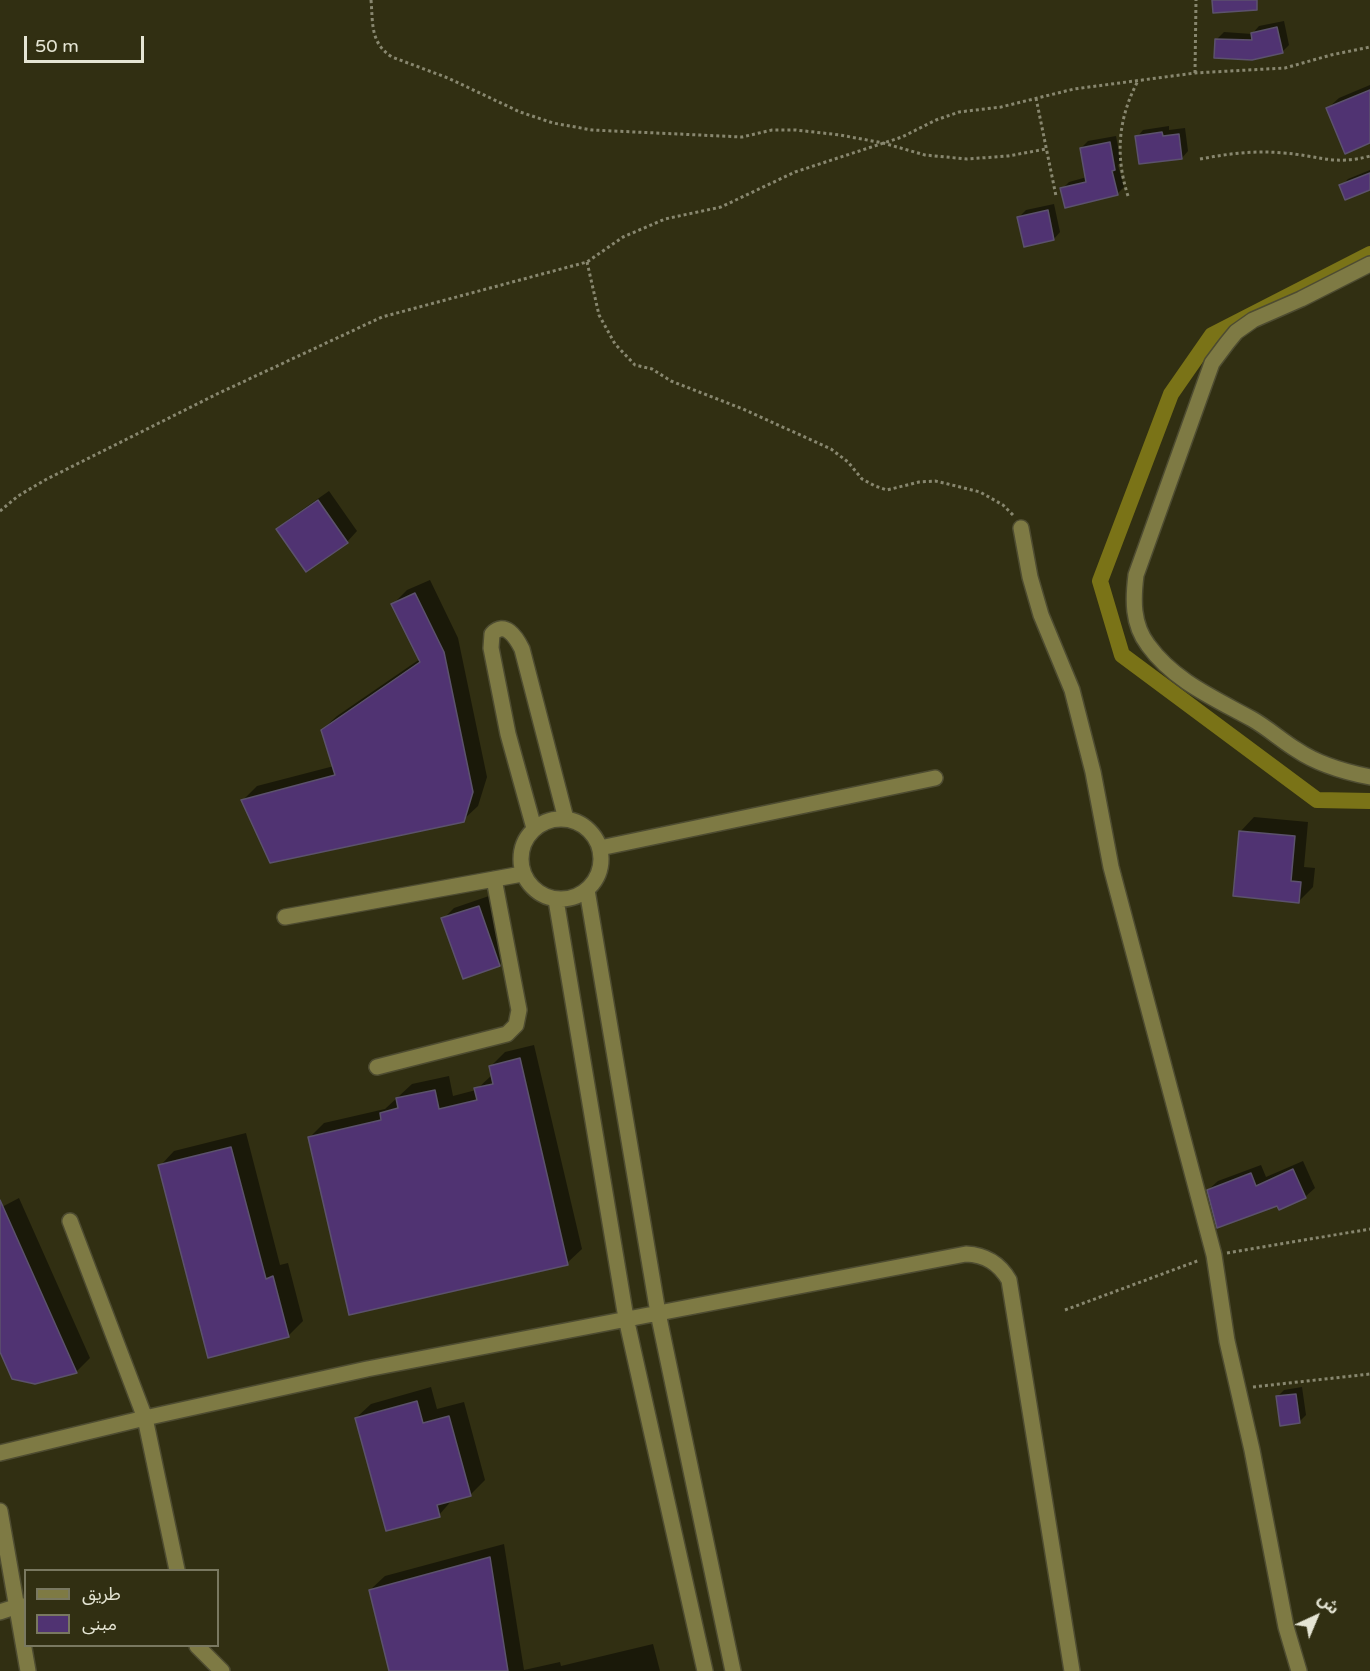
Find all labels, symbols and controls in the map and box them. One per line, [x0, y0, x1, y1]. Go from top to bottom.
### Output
scale bar [27, 24, 147, 62]
text: 50 m [35, 35, 79, 57]
legend [24, 1569, 219, 1647]
text: طريق [82, 1583, 121, 1605]
north arrow [1286, 1587, 1346, 1647]
text: ش [1314, 1589, 1343, 1619]
text: مبنى [82, 1613, 117, 1635]

